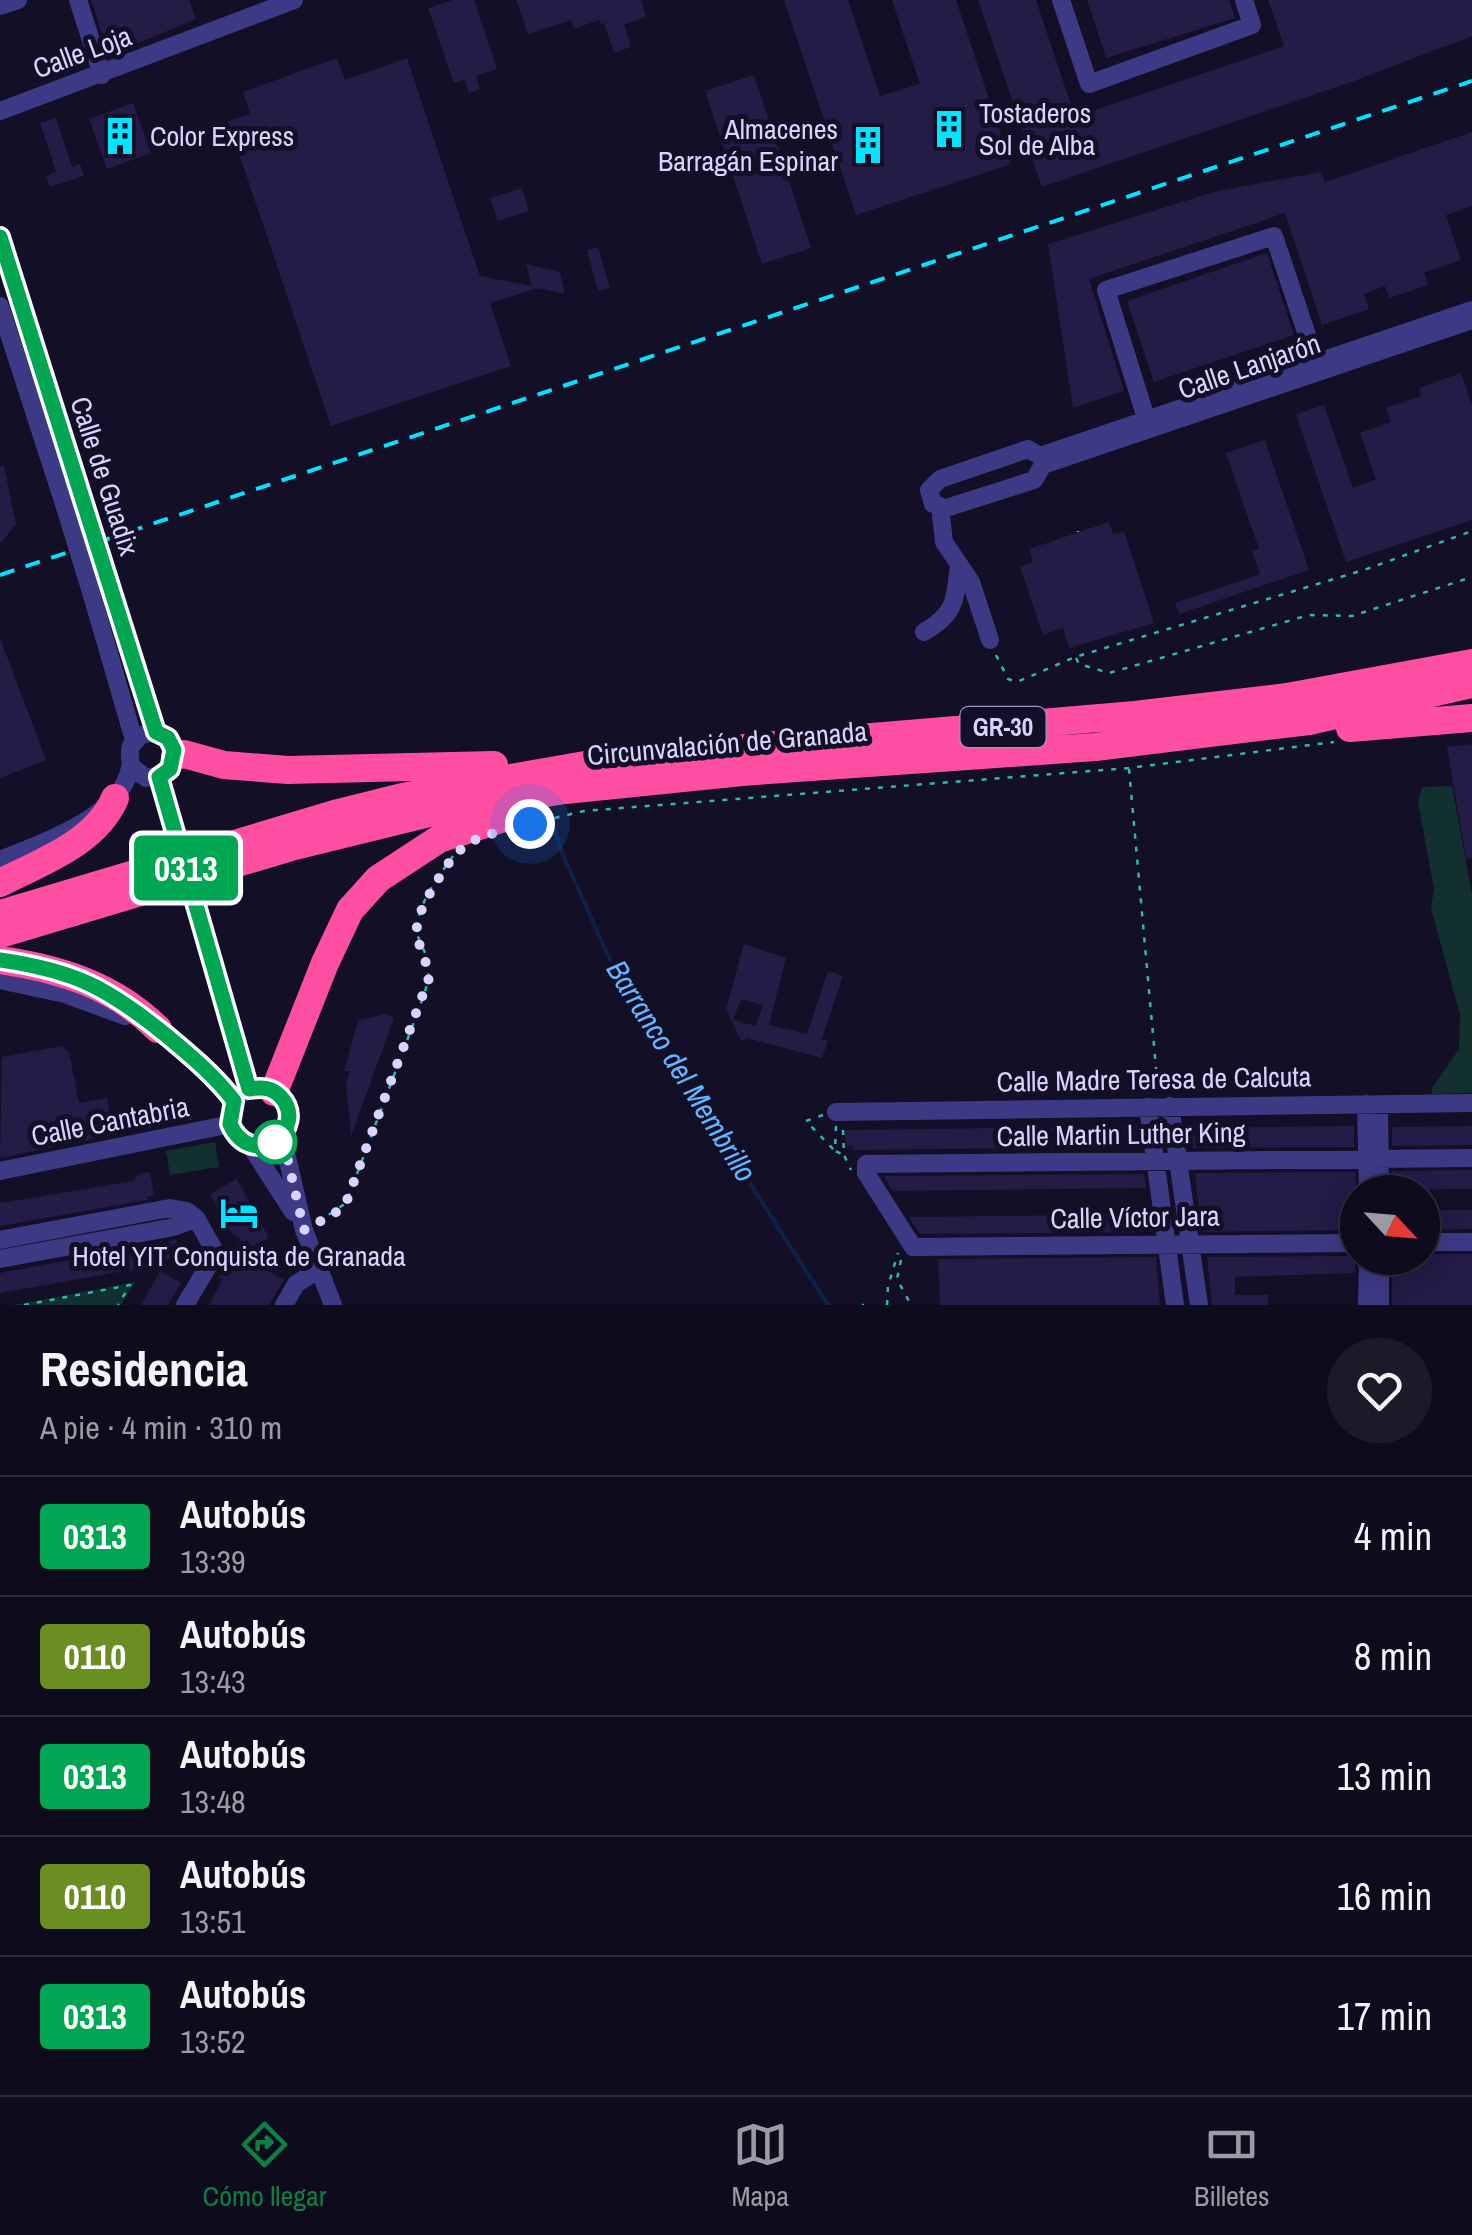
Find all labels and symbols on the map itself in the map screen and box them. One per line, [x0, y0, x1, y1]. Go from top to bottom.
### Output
street label: Calle Loja [28, 17, 137, 87]
place label: Tostaderos Sol de Alba [979, 94, 1095, 164]
building icon: Tostaderos Sol de Alba [928, 108, 970, 150]
place label: Almacenes Barragán Espinar [658, 110, 838, 180]
building icon: Color Express [99, 115, 141, 157]
place label: Color Express [150, 117, 294, 155]
building icon: Almacenes Barragán Espinar [847, 124, 889, 166]
street label: Calle Lanjarón [1173, 324, 1325, 408]
street label: Calle de Guadix [61, 392, 149, 561]
road number: GR-30 [960, 707, 1046, 747]
street label: Circunvalación de Granada [585, 712, 869, 774]
your location [505, 799, 555, 849]
line badge: 0313 [116, 836, 256, 900]
water label: Barranco del Membrillo [598, 952, 766, 1189]
street label: Calle Madre Teresa de Calcuta [996, 1057, 1312, 1101]
street label: Calle Cantabria [28, 1087, 192, 1155]
street label: Calle Martin Luther King [996, 1113, 1246, 1155]
unlabelled marker [254, 1121, 296, 1163]
north arrow [1340, 1175, 1440, 1275]
hotel icon: Hotel YIT Conquista de Granada [218, 1192, 260, 1234]
street label: Calle Víctor Jara [1050, 1197, 1220, 1237]
place label: Hotel YIT Conquista de Granada [72, 1237, 406, 1275]

